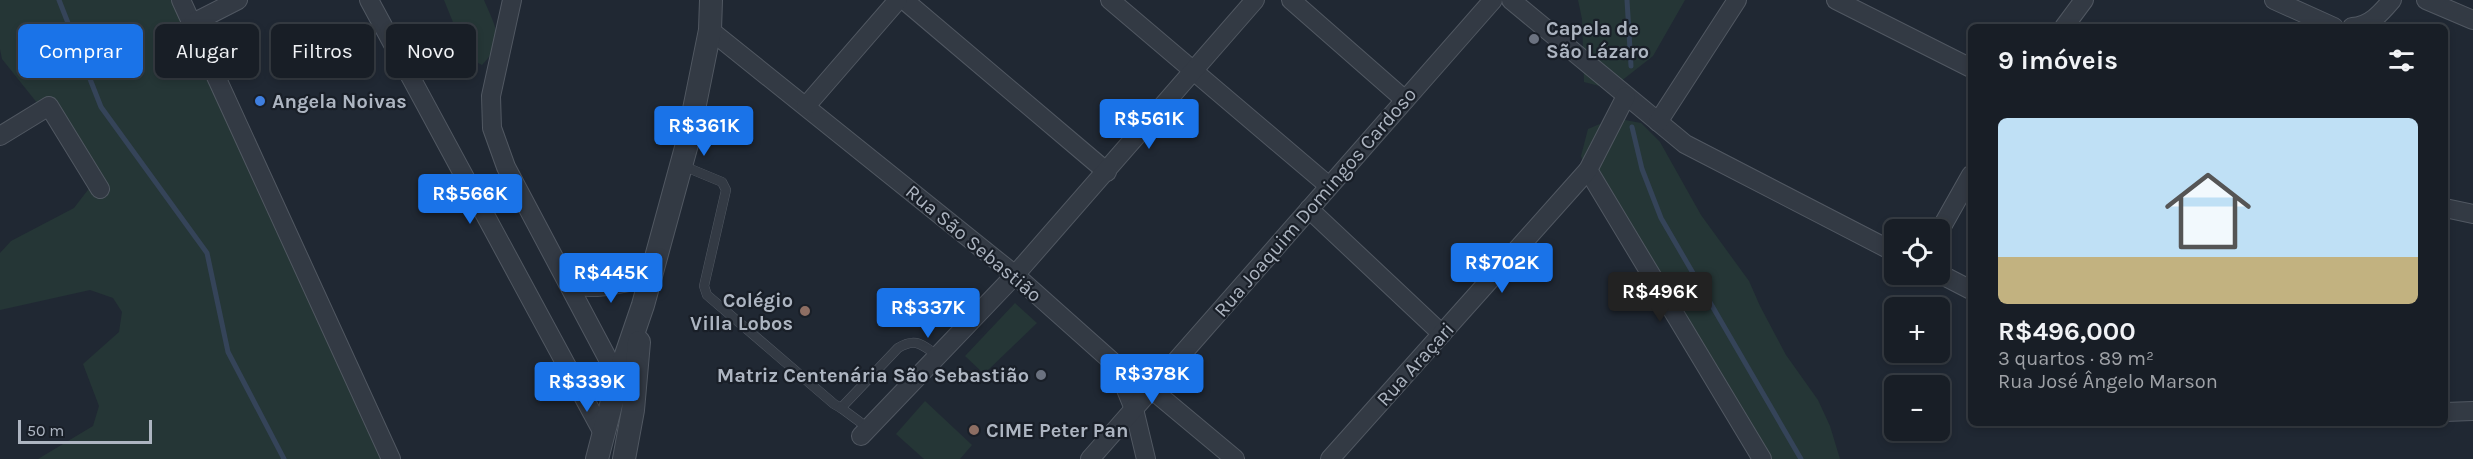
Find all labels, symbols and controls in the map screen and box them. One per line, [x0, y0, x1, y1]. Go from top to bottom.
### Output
place label: Capela de São Lázaro [1546, 17, 1649, 63]
chip: Comprar [18, 24, 143, 78]
chip: Alugar [155, 24, 259, 78]
chip: Filtros [271, 24, 374, 78]
chip: Novo [386, 24, 476, 78]
marker: Capela de São Lázaro [1527, 32, 1541, 46]
icon: filters [2385, 44, 2418, 77]
text: 9 imóveis [1998, 45, 2118, 76]
street label: Rua Joaquim Domingos Cardoso [1209, 83, 1421, 322]
place label: Angela Noivas [272, 90, 407, 113]
marker: Angela Noivas [253, 94, 267, 108]
pin: R$561K [1100, 99, 1198, 150]
pin: R$361K [655, 106, 753, 157]
text: R$561K [1114, 107, 1184, 130]
text: R$361K [668, 114, 740, 137]
icon: home [2154, 157, 2262, 265]
pin: R$566K [421, 174, 519, 225]
street label: Rua São Sebastião [901, 180, 1046, 307]
text: R$566K [432, 182, 508, 205]
map controls [1884, 219, 1950, 441]
button: locate [1884, 219, 1950, 285]
pin: R$702K [1453, 243, 1551, 294]
text: R$702K [1465, 251, 1539, 274]
pin: R$445K [562, 253, 660, 304]
text: R$445K [573, 261, 649, 284]
pin: R$496K [1611, 272, 1709, 323]
text: R$496K [1622, 280, 1698, 303]
pin: R$337K [879, 288, 977, 339]
place label: Colégio Villa Lobos [690, 289, 793, 335]
text: R$337K [891, 296, 965, 319]
button: + [1884, 297, 1950, 363]
marker: Colégio Villa Lobos [798, 304, 812, 318]
text: R$496,000 [1998, 316, 2136, 347]
street label: Rua Araçari [1372, 318, 1459, 411]
text: 3 quartos · 89 m² [1998, 347, 2154, 370]
pin: R$378K [1103, 354, 1201, 405]
pin: R$339K [538, 362, 636, 413]
text: R$378K [1114, 362, 1190, 385]
place label: Matriz Centenária São Sebastião [717, 364, 1029, 387]
marker: Matriz Centenária São Sebastião [1034, 368, 1048, 382]
text: R$339K [549, 370, 625, 393]
text: Rua José Ângelo Marson [1998, 370, 2218, 393]
button: − [1884, 375, 1950, 441]
scale bar [18, 417, 152, 444]
place label: CIME Peter Pan [986, 419, 1128, 442]
text: 50 m [27, 421, 64, 440]
marker: CIME Peter Pan [967, 423, 981, 437]

